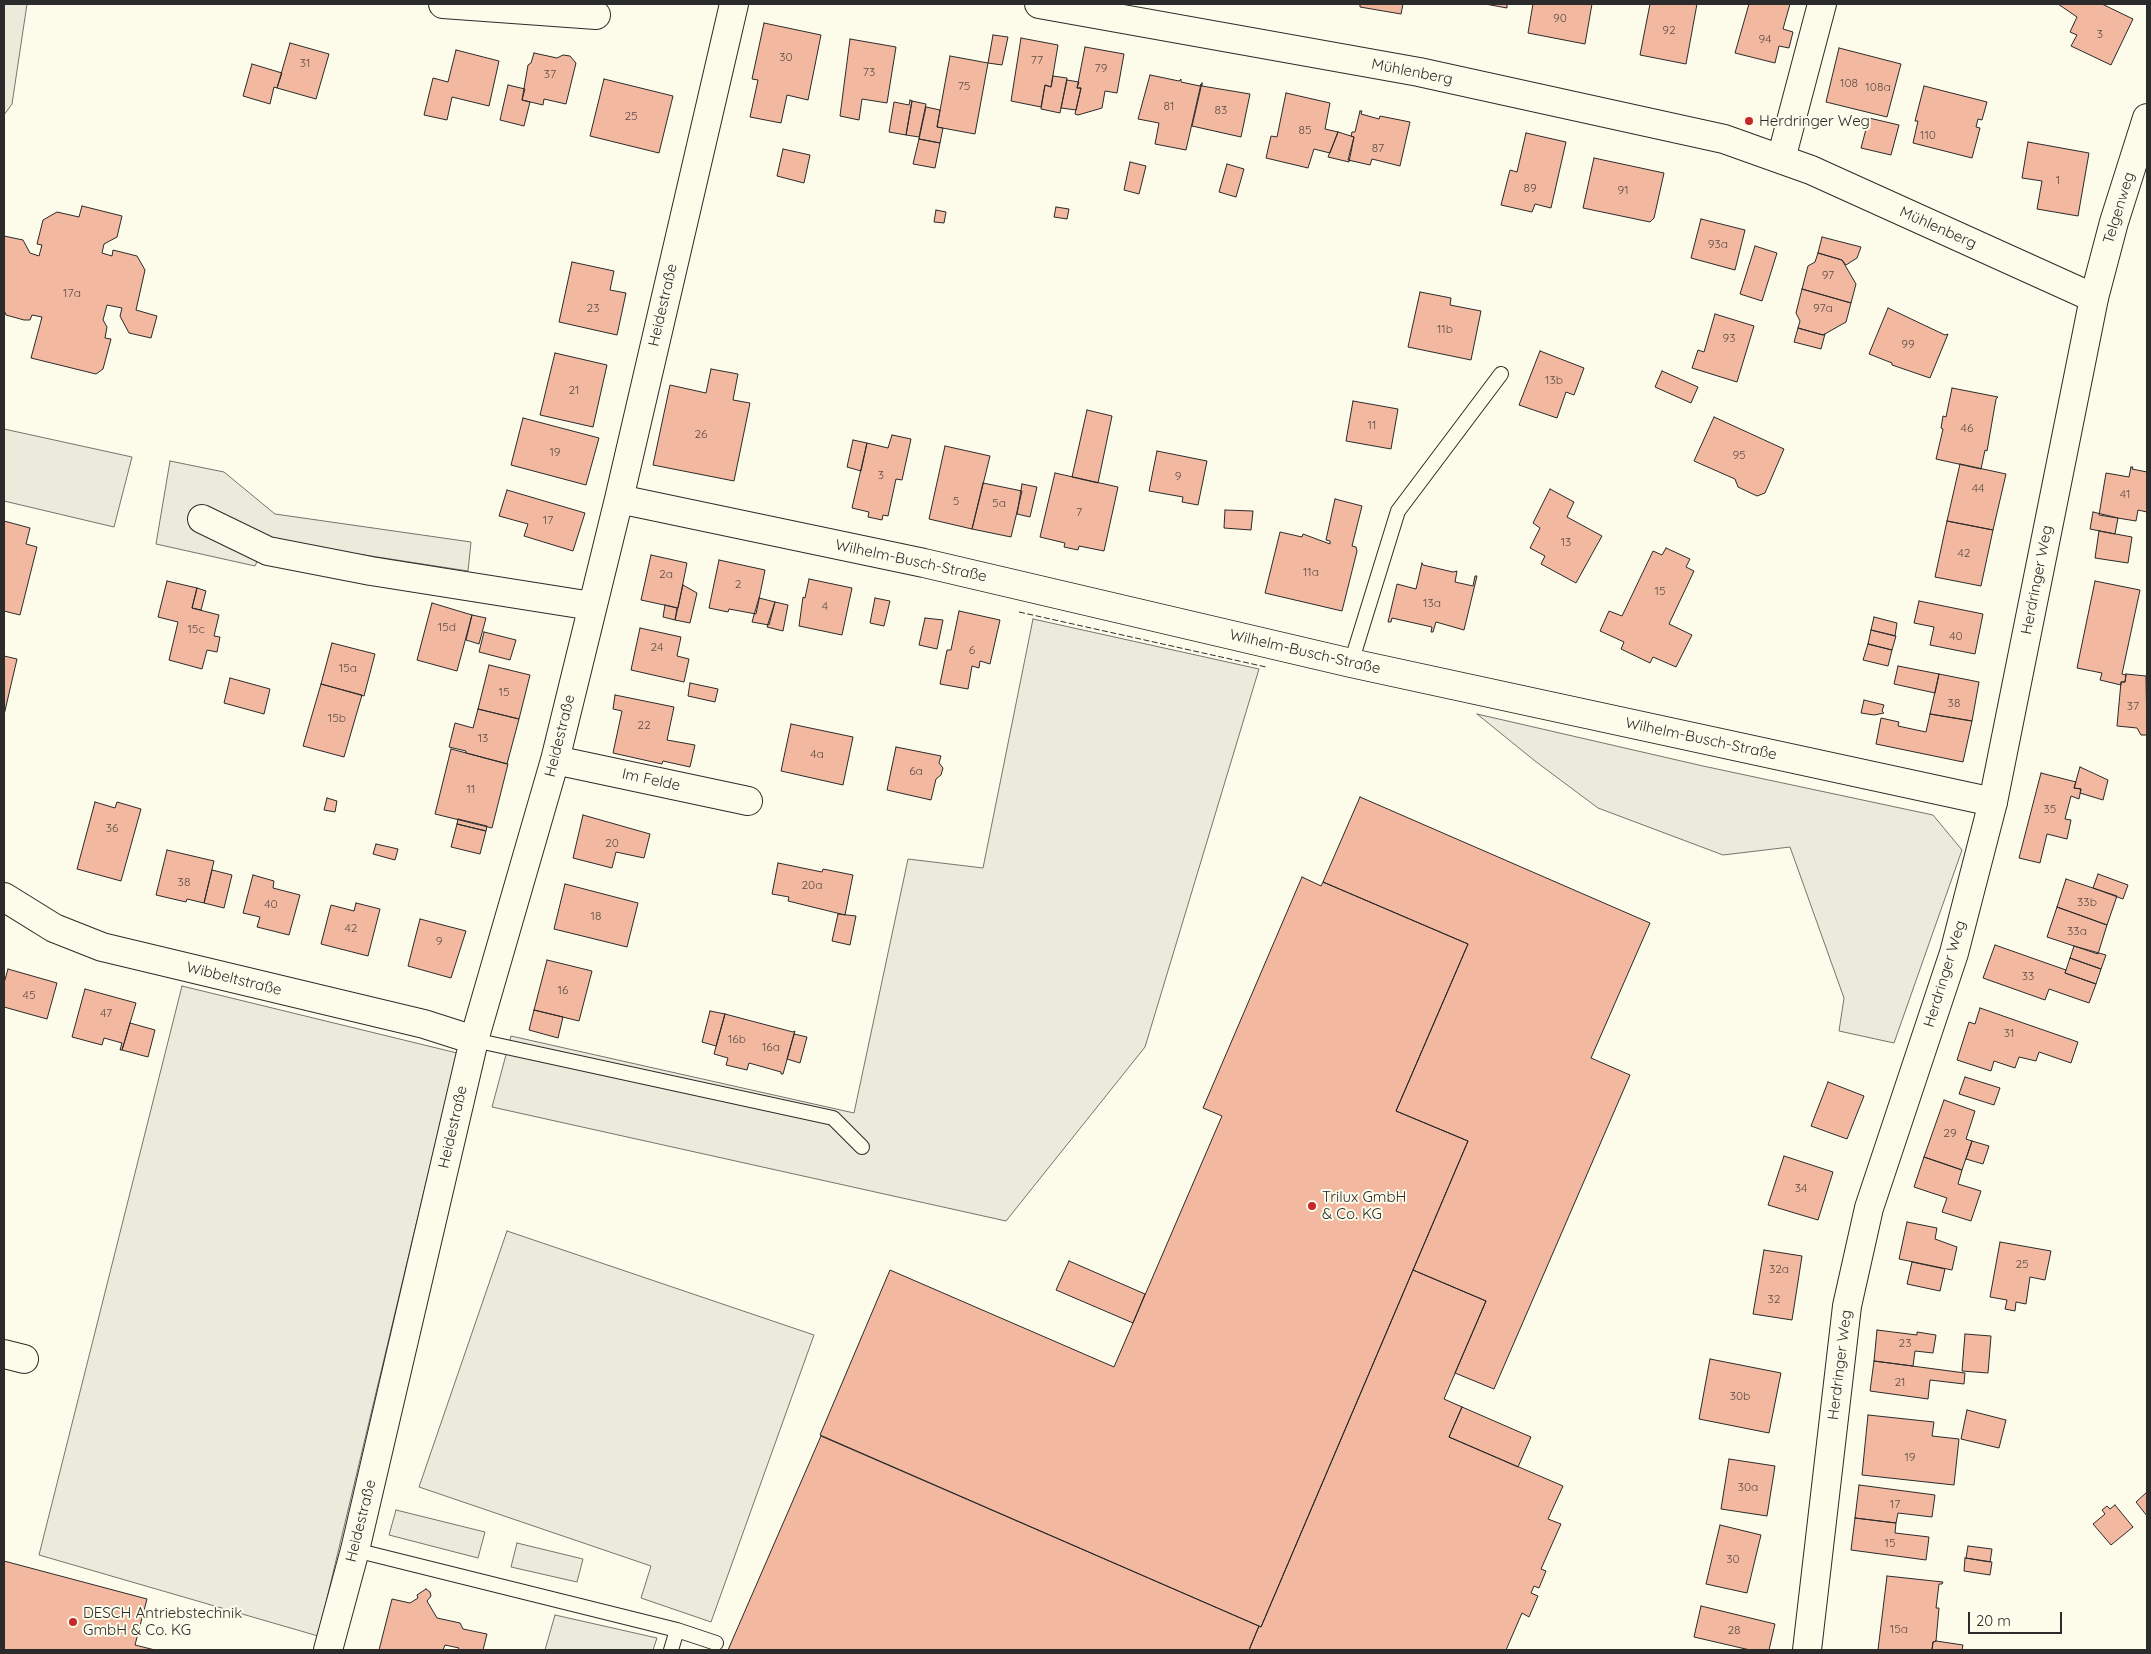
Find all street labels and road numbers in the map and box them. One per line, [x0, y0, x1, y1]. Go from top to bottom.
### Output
street label: Mühlenberg [1370, 55, 1454, 89]
street label: Telgenweg [2100, 170, 2138, 246]
street label: Mühlenberg [1897, 203, 1979, 253]
street label: Heidestraße [645, 262, 681, 348]
street label: Herdringer Weg [2018, 524, 2056, 636]
street label: Wilhelm-Busch-Straße [834, 536, 988, 586]
street label: Wilhelm-Busch-Straße [1228, 626, 1382, 678]
street label: Heidestraße [541, 693, 579, 779]
street label: Wilhelm-Busch-Straße [1624, 714, 1778, 764]
street label: Im Felde [620, 765, 682, 795]
street label: Herdringer Weg [1920, 918, 1970, 1030]
street label: Wibbeltstraße [185, 958, 283, 1000]
street label: Heidestraße [435, 1084, 471, 1170]
street label: Herdringer Weg [1824, 1309, 1856, 1421]
street label: Heidestraße [342, 1478, 380, 1564]

